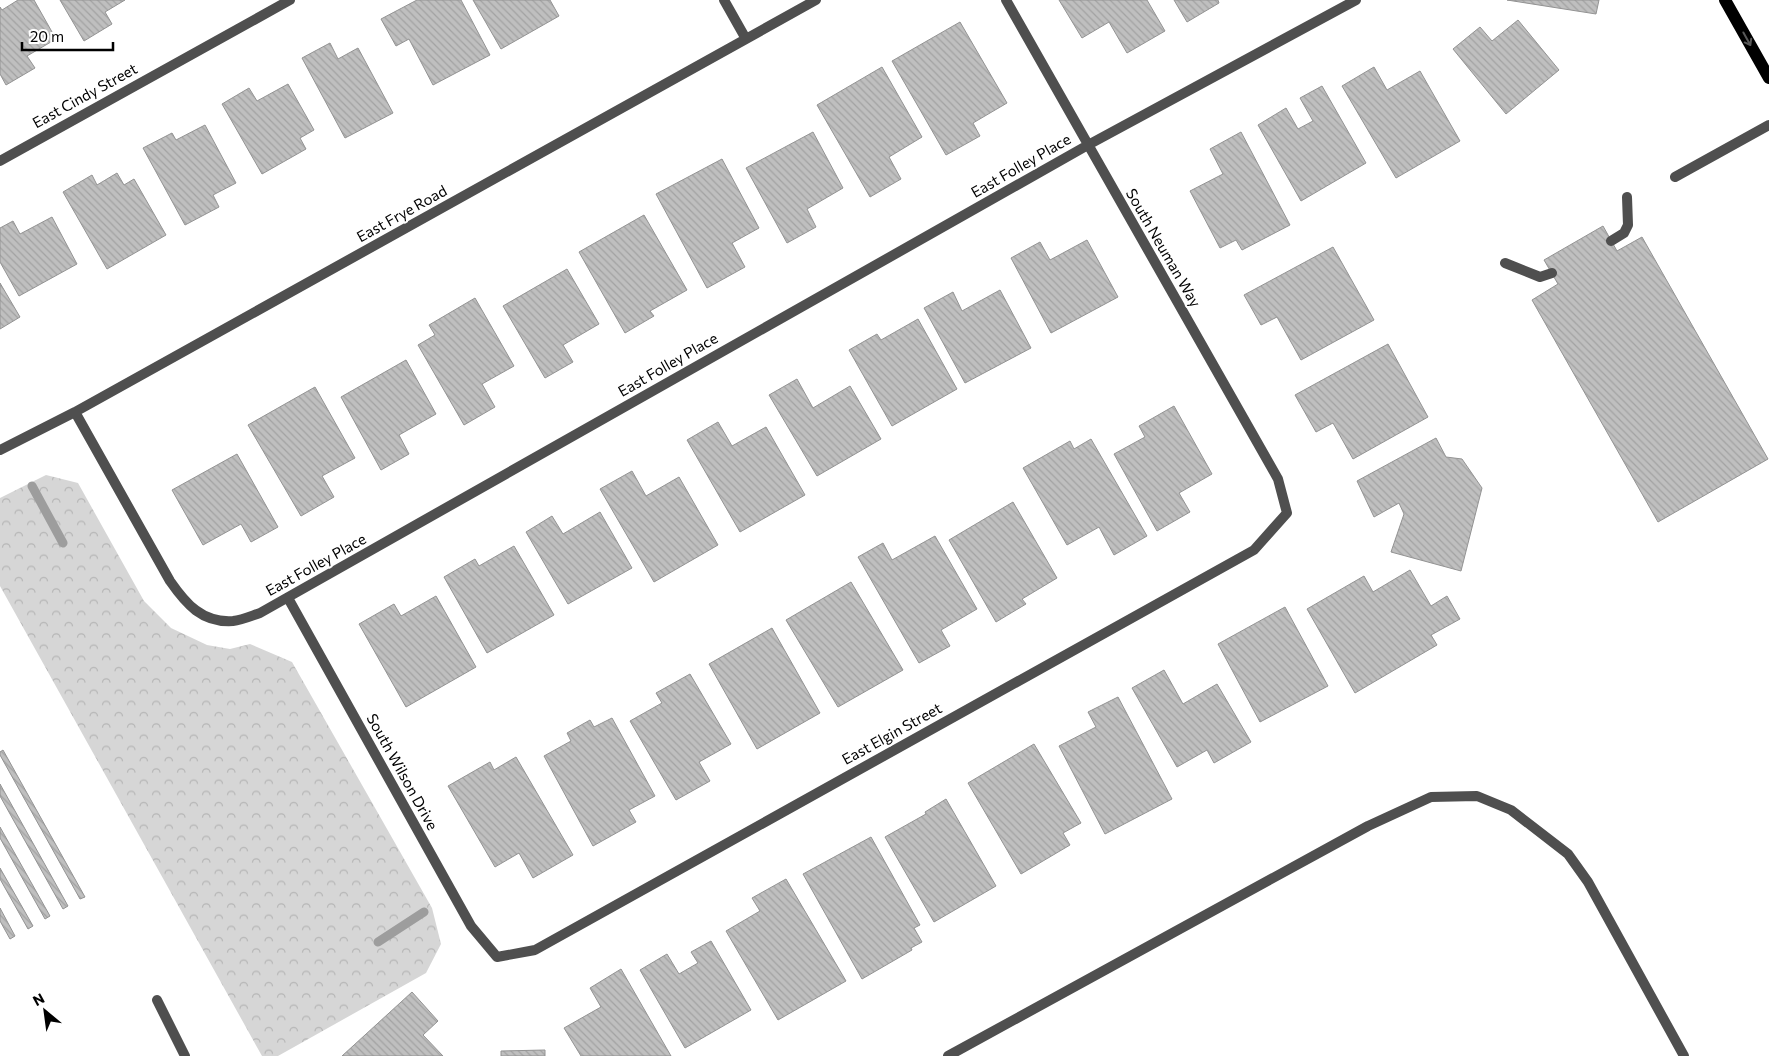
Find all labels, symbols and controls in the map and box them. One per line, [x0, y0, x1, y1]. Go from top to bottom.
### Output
scale bar [22, 20, 114, 52]
text: 20 m [30, 27, 64, 45]
one-way arrow [1742, 32, 1752, 47]
street label: East Cindy Street [29, 59, 140, 131]
street label: East Folley Place [967, 129, 1074, 201]
street label: East Frye Road [353, 181, 450, 245]
street label: South Neuman Way [1123, 185, 1205, 310]
street label: East Folley Place [614, 328, 721, 400]
street label: East Folley Place [262, 529, 369, 599]
street label: East Elgin Street [839, 698, 944, 768]
street label: South Wilson Drive [363, 710, 442, 833]
north arrow [20, 986, 70, 1036]
text: N [30, 989, 47, 1009]

